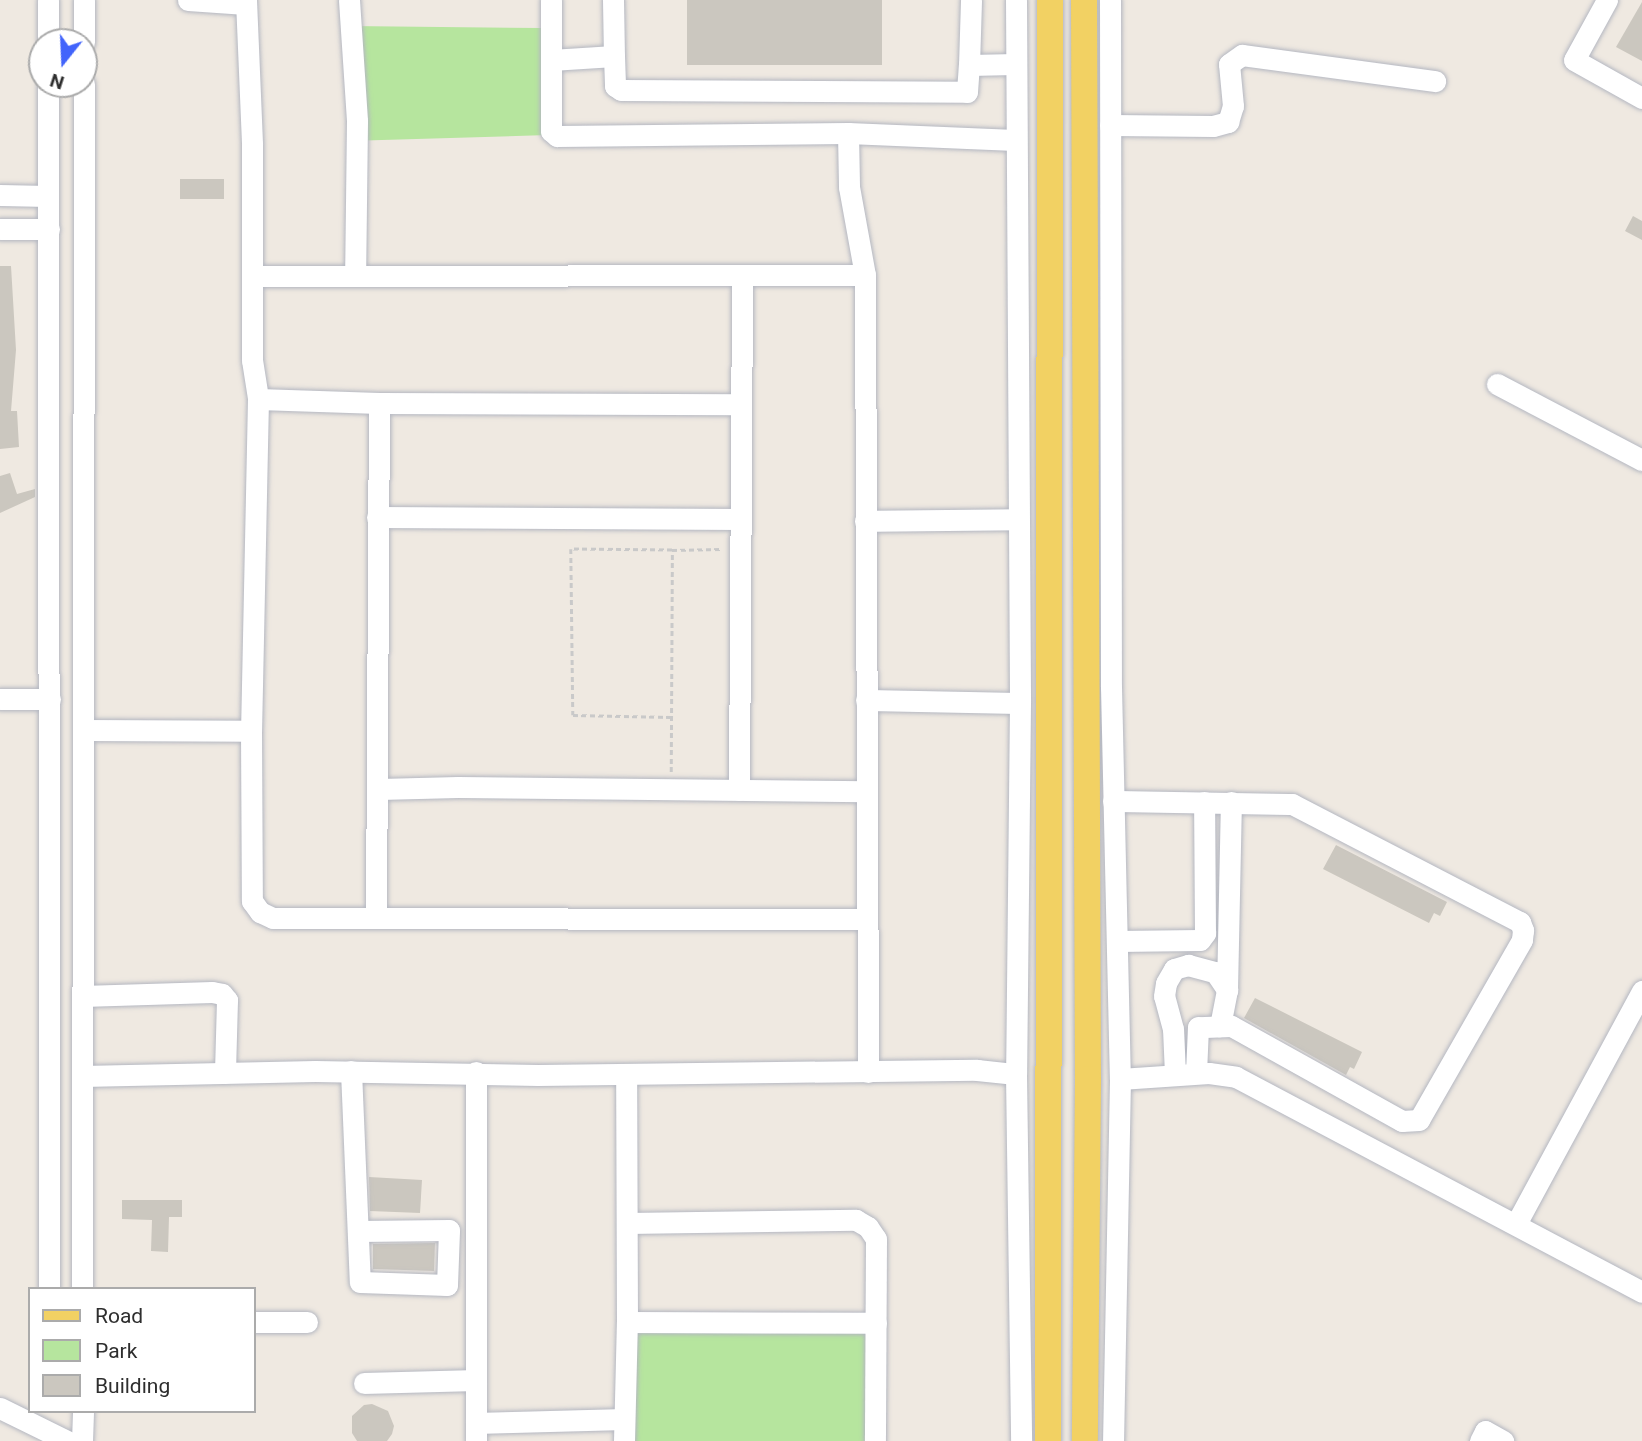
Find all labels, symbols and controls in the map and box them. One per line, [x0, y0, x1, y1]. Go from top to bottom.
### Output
north arrow [28, 28, 98, 98]
text: N [47, 69, 67, 95]
legend [28, 1287, 256, 1413]
text: Road [95, 1304, 143, 1328]
text: Park [95, 1339, 137, 1363]
text: Building [95, 1374, 170, 1398]

